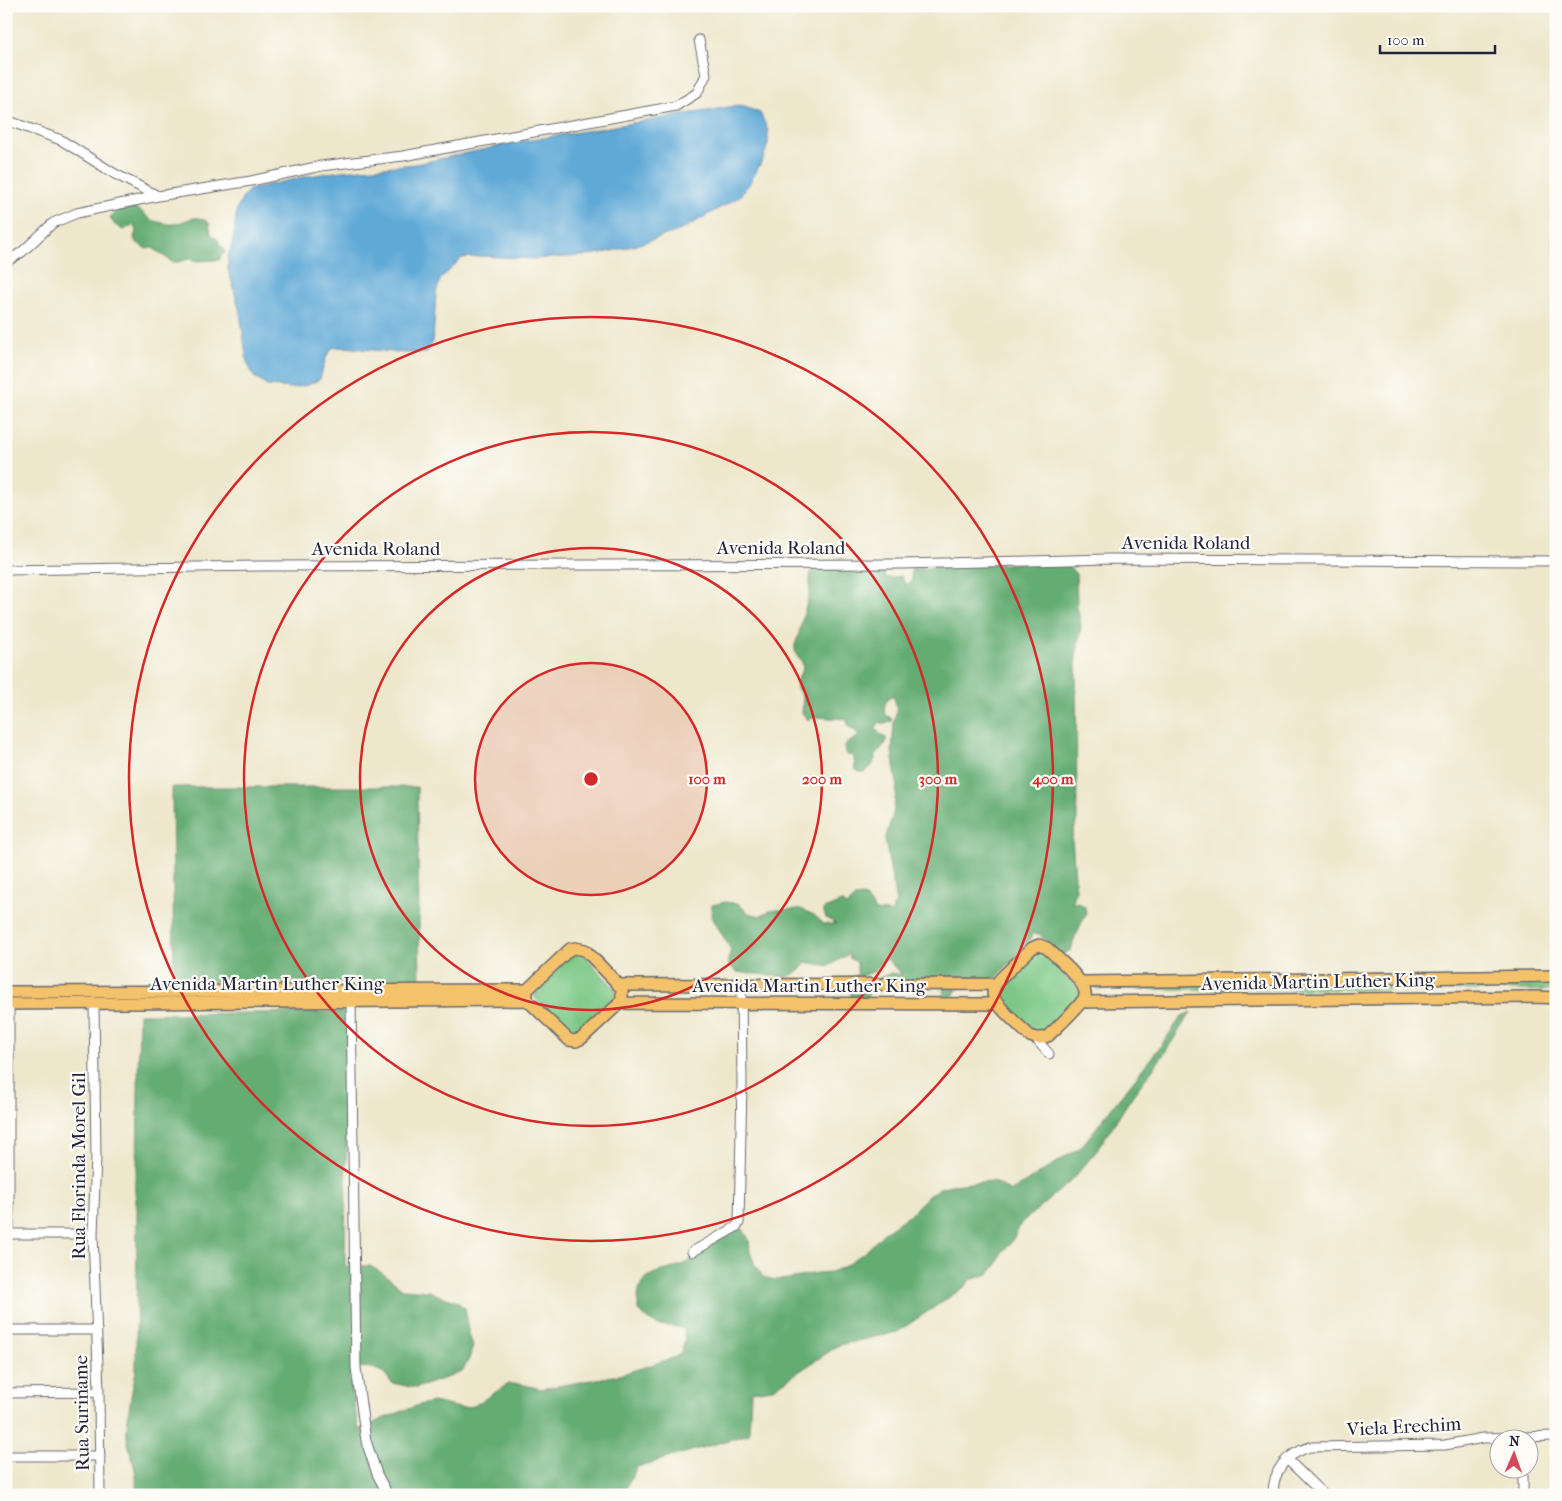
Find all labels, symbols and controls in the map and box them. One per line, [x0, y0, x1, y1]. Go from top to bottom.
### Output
scale bar [1380, 22, 1494, 54]
text: 100 m [1387, 31, 1425, 49]
street label: Avenida Roland [1121, 532, 1251, 554]
street label: Avenida Roland [716, 537, 846, 559]
street label: Avenida Roland [311, 538, 441, 560]
centre of rings [582, 770, 600, 788]
text: 100 m [688, 770, 726, 788]
text: 200 m [802, 770, 842, 788]
text: 300 m [919, 770, 958, 788]
text: 400 m [1031, 770, 1074, 788]
street label: Avenida Martin Luther King [1200, 969, 1436, 995]
street label: Avenida Martin Luther King [149, 973, 385, 995]
street label: Avenida Martin Luther King [691, 975, 927, 997]
street label: Rua Florinda Morel Gil [68, 1072, 90, 1260]
street label: Rua Suriname [70, 1355, 94, 1471]
street label: Viela Erechim [1345, 1413, 1462, 1441]
north arrow [1490, 1428, 1540, 1478]
text: N [1509, 1433, 1520, 1450]

